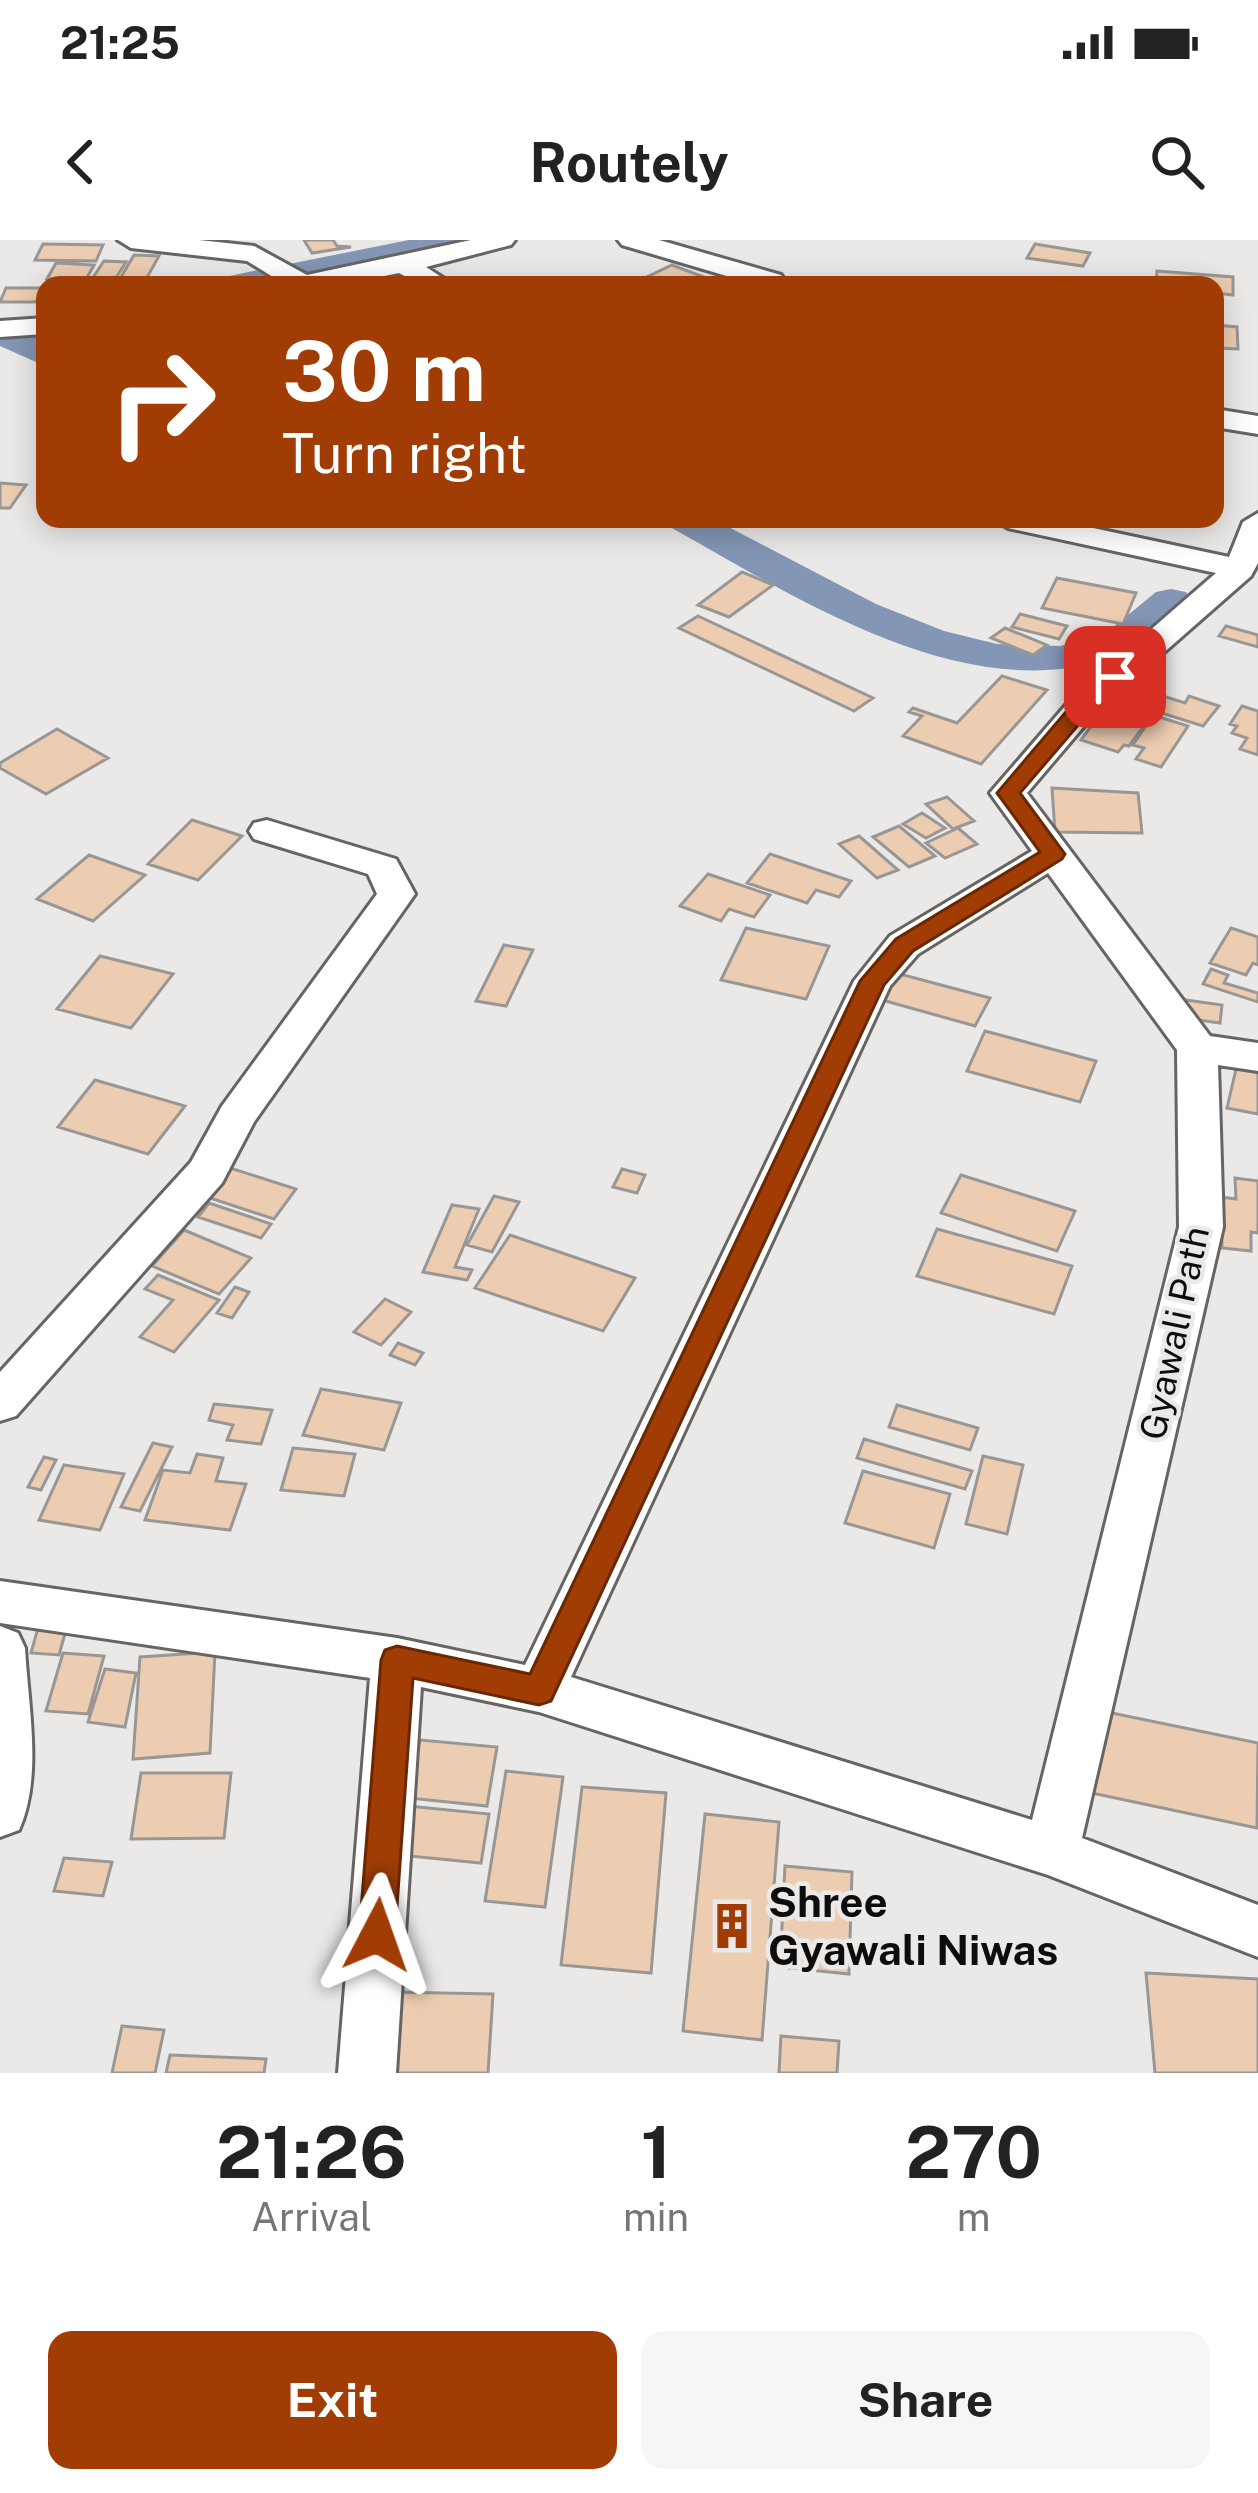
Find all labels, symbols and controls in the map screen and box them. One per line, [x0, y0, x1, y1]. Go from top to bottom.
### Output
text: 21:25 [60, 16, 180, 69]
icon: back [48, 129, 114, 195]
icon: search [1144, 129, 1210, 195]
text: Routely [529, 131, 729, 194]
text: 30 m [282, 321, 486, 420]
icon: right [84, 324, 240, 480]
text: Turn right [282, 422, 527, 485]
pin [1064, 626, 1166, 728]
icon: arrive [1082, 644, 1148, 710]
street label: Gyawali Path [1131, 1223, 1217, 1443]
position arrow [314, 1872, 440, 1998]
place label: Shree Gyawali Niwas [768, 1877, 1058, 1974]
building icon: Shree Gyawali Niwas [707, 1901, 757, 1951]
text: 21:26 [216, 2110, 407, 2194]
text: 1 [641, 2110, 671, 2194]
text: 270 [905, 2110, 1042, 2194]
text: Arrival [251, 2194, 372, 2240]
text: min [623, 2194, 689, 2240]
text: m [957, 2194, 990, 2240]
button: Exit [48, 2331, 617, 2469]
button: Share [641, 2331, 1210, 2469]

